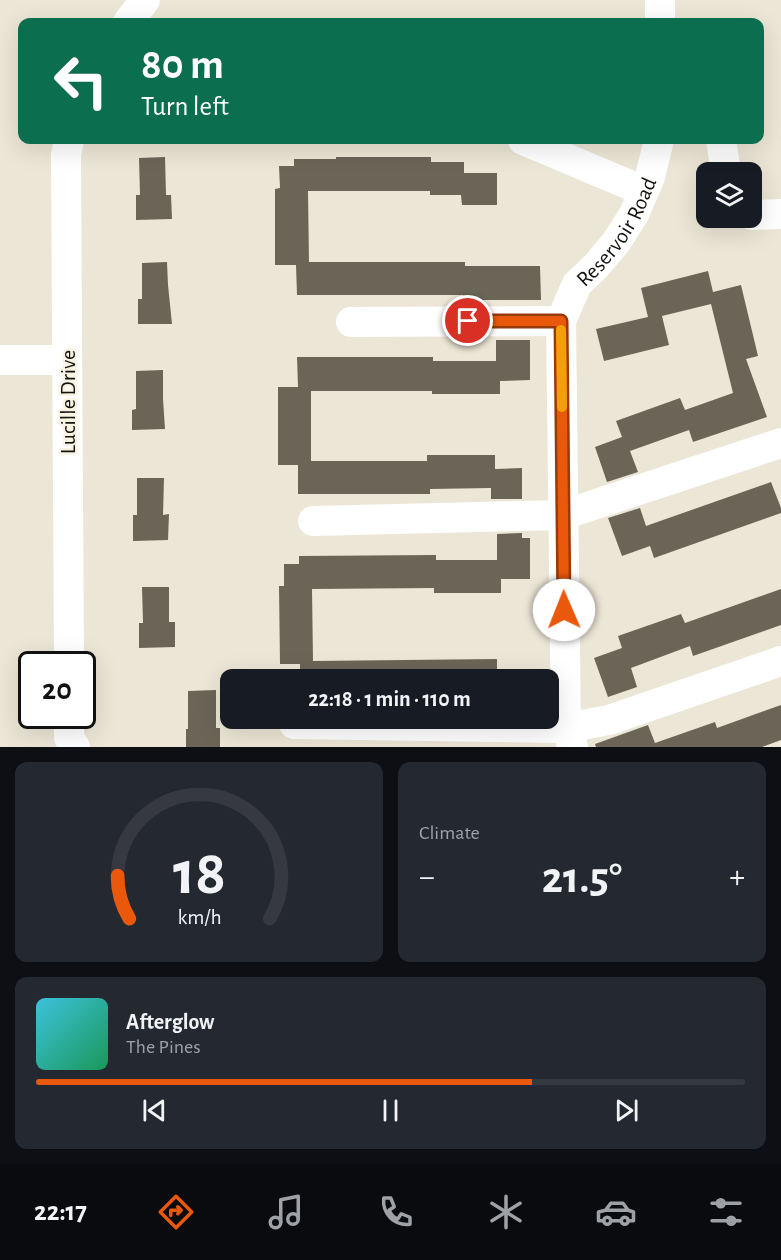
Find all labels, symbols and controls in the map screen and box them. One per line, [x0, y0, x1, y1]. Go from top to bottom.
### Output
icon: left [42, 42, 120, 120]
text: 80 m [141, 44, 224, 86]
text: Turn left [141, 93, 229, 120]
map controls [696, 162, 762, 228]
button: layers [696, 162, 762, 228]
street label: Reservoir Road [572, 174, 661, 291]
pin [442, 295, 493, 346]
icon: arrive [451, 304, 484, 337]
street label: Lucille Drive [57, 350, 79, 454]
position arrow [532, 578, 596, 642]
speed limit sign: 20 [18, 651, 96, 729]
text: 22:18 · 1 min · 110 m [308, 688, 471, 710]
text: Climate [419, 823, 480, 843]
text: 18 [172, 843, 226, 905]
text: 21.5° [542, 856, 622, 901]
text: − [419, 861, 435, 894]
text: + [729, 861, 745, 894]
text: km/h [177, 907, 221, 928]
text: Afterglow [126, 1011, 214, 1033]
text: The Pines [126, 1037, 201, 1057]
icon: previous [138, 1094, 171, 1127]
icon: pause [374, 1094, 407, 1127]
icon: next [610, 1094, 643, 1127]
icon: directions [155, 1191, 197, 1233]
icon: music [265, 1191, 307, 1233]
icon: phone [375, 1191, 417, 1233]
icon: climate [485, 1191, 527, 1233]
icon: car [595, 1191, 637, 1233]
icon: filters [705, 1191, 747, 1233]
text: 22:17 [34, 1198, 87, 1225]

